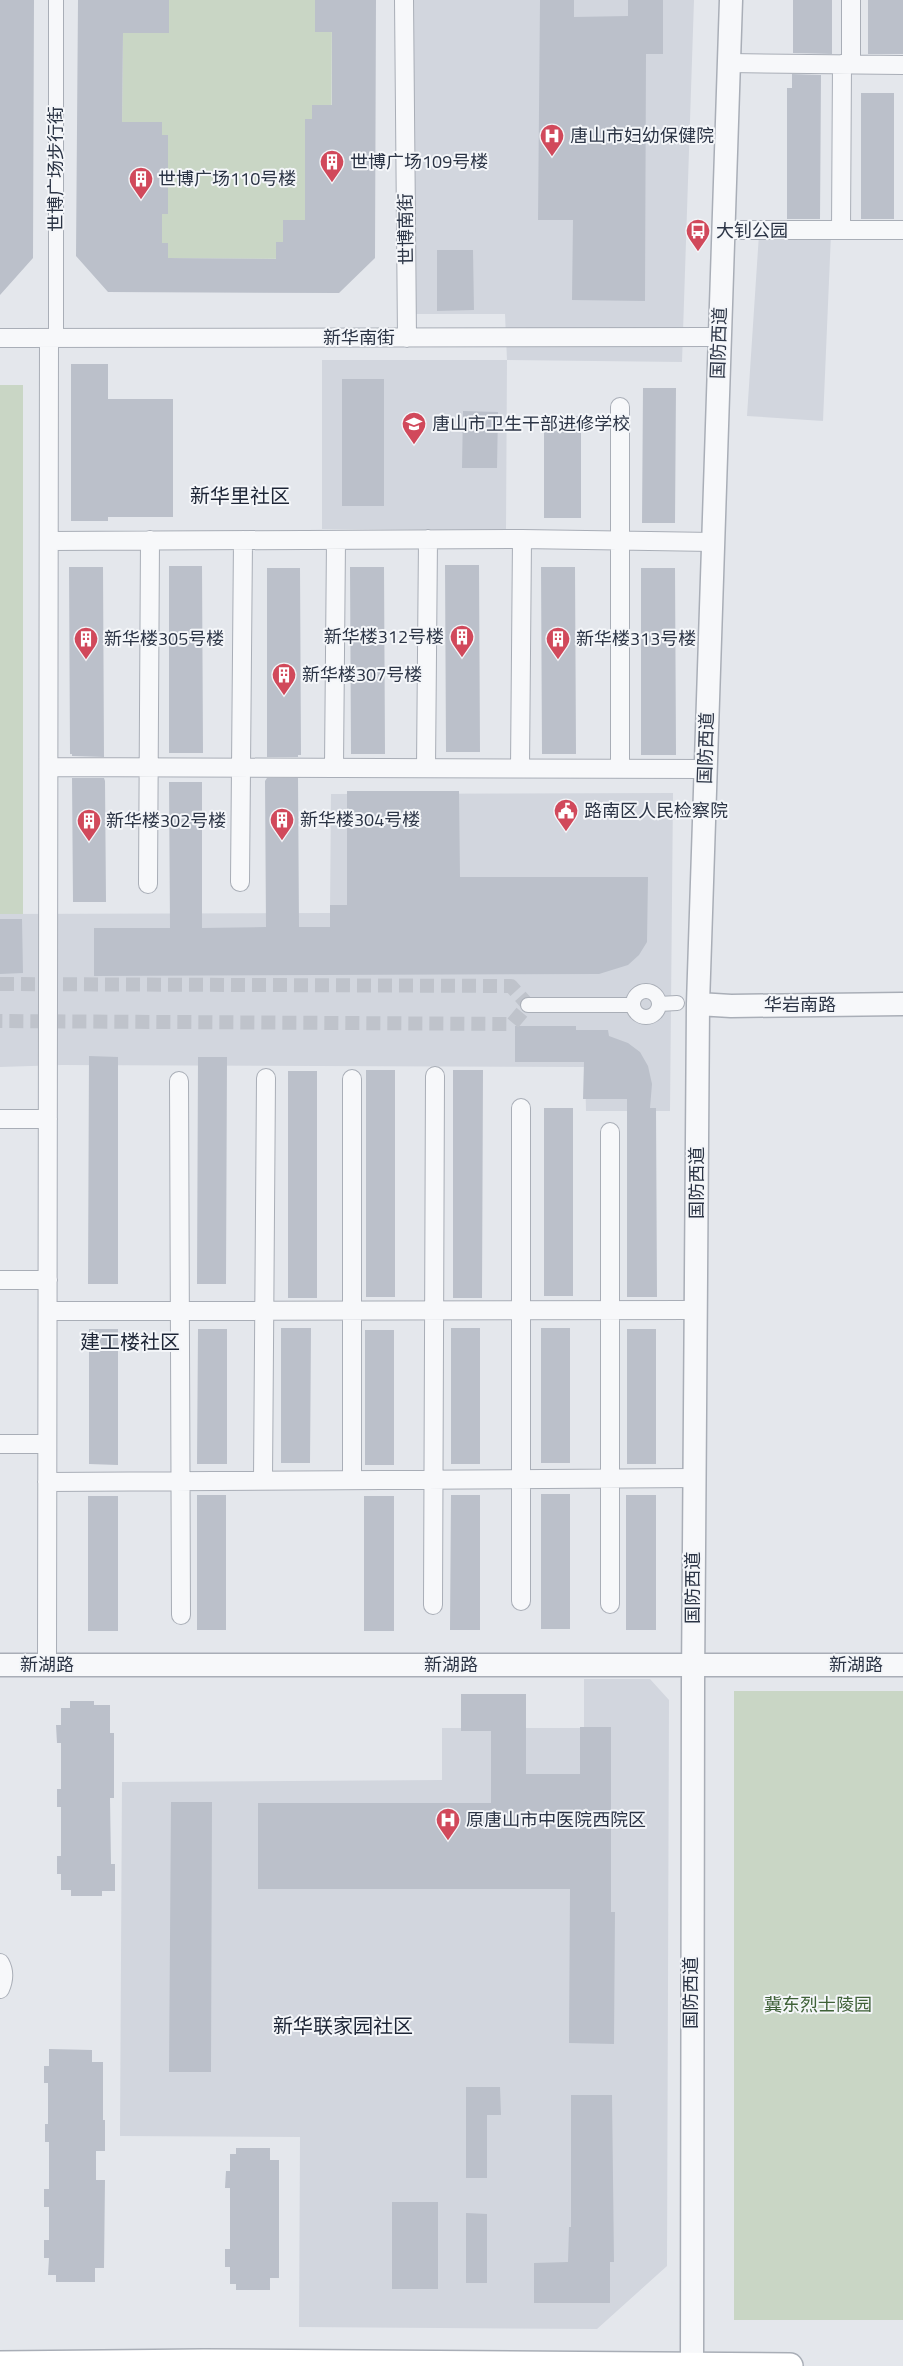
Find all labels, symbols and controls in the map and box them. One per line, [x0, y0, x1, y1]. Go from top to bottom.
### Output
street label: 世博广场步行街 [42, 106, 69, 232]
place label: 唐山市妇幼保健院 [570, 122, 714, 149]
hospital icon: 唐山市妇幼保健院 [539, 123, 565, 157]
place label: 世博广场109号楼 [350, 148, 488, 175]
building icon: 世博广场109号楼 [319, 149, 345, 183]
place label: 世博广场110号楼 [158, 165, 296, 192]
building icon: 世博广场110号楼 [128, 166, 154, 200]
street label: 世博南街 [391, 193, 420, 265]
place label: 大钊公园 [716, 217, 788, 244]
bus stop icon: 大钊公园 [685, 218, 711, 252]
street label: 国防西道 [704, 307, 733, 379]
street label: 新华南街 [323, 324, 395, 351]
place label: 唐山市卫生干部进修学校 [432, 410, 630, 437]
school or university icon: 唐山市卫生干部进修学校 [401, 411, 427, 445]
district label: 新华里社区 [190, 480, 290, 511]
place label: 新华楼312号楼 [324, 623, 444, 650]
building icon: 新华楼312号楼 [449, 624, 475, 658]
place label: 新华楼305号楼 [104, 625, 224, 652]
place label: 新华楼313号楼 [576, 625, 696, 652]
building icon: 新华楼305号楼 [73, 626, 99, 660]
building icon: 新华楼313号楼 [545, 626, 571, 660]
place label: 新华楼307号楼 [302, 661, 422, 688]
building icon: 新华楼307号楼 [271, 662, 297, 696]
street label: 国防西道 [691, 712, 720, 784]
place label: 路南区人民检察院 [584, 797, 728, 824]
public building icon: 路南区人民检察院 [553, 798, 579, 832]
place label: 新华楼304号楼 [300, 806, 420, 833]
place label: 新华楼302号楼 [106, 807, 226, 834]
building icon: 新华楼304号楼 [269, 807, 295, 841]
building icon: 新华楼302号楼 [76, 808, 102, 842]
street label: 华岩南路 [764, 991, 836, 1018]
street label: 国防西道 [683, 1147, 710, 1219]
district label: 建工楼社区 [80, 1326, 180, 1357]
street label: 国防西道 [679, 1552, 706, 1624]
street label: 新湖路 [20, 1651, 74, 1678]
street label: 新湖路 [424, 1651, 478, 1678]
street label: 新湖路 [829, 1651, 883, 1678]
place label: 原唐山市中医院西院区 [466, 1806, 646, 1833]
hospital icon: 原唐山市中医院西院区 [435, 1807, 461, 1841]
street label: 国防西道 [677, 1957, 704, 2029]
park label: 冀东烈士陵园 [764, 1991, 872, 2018]
district label: 新华联家园社区 [273, 2010, 413, 2041]

